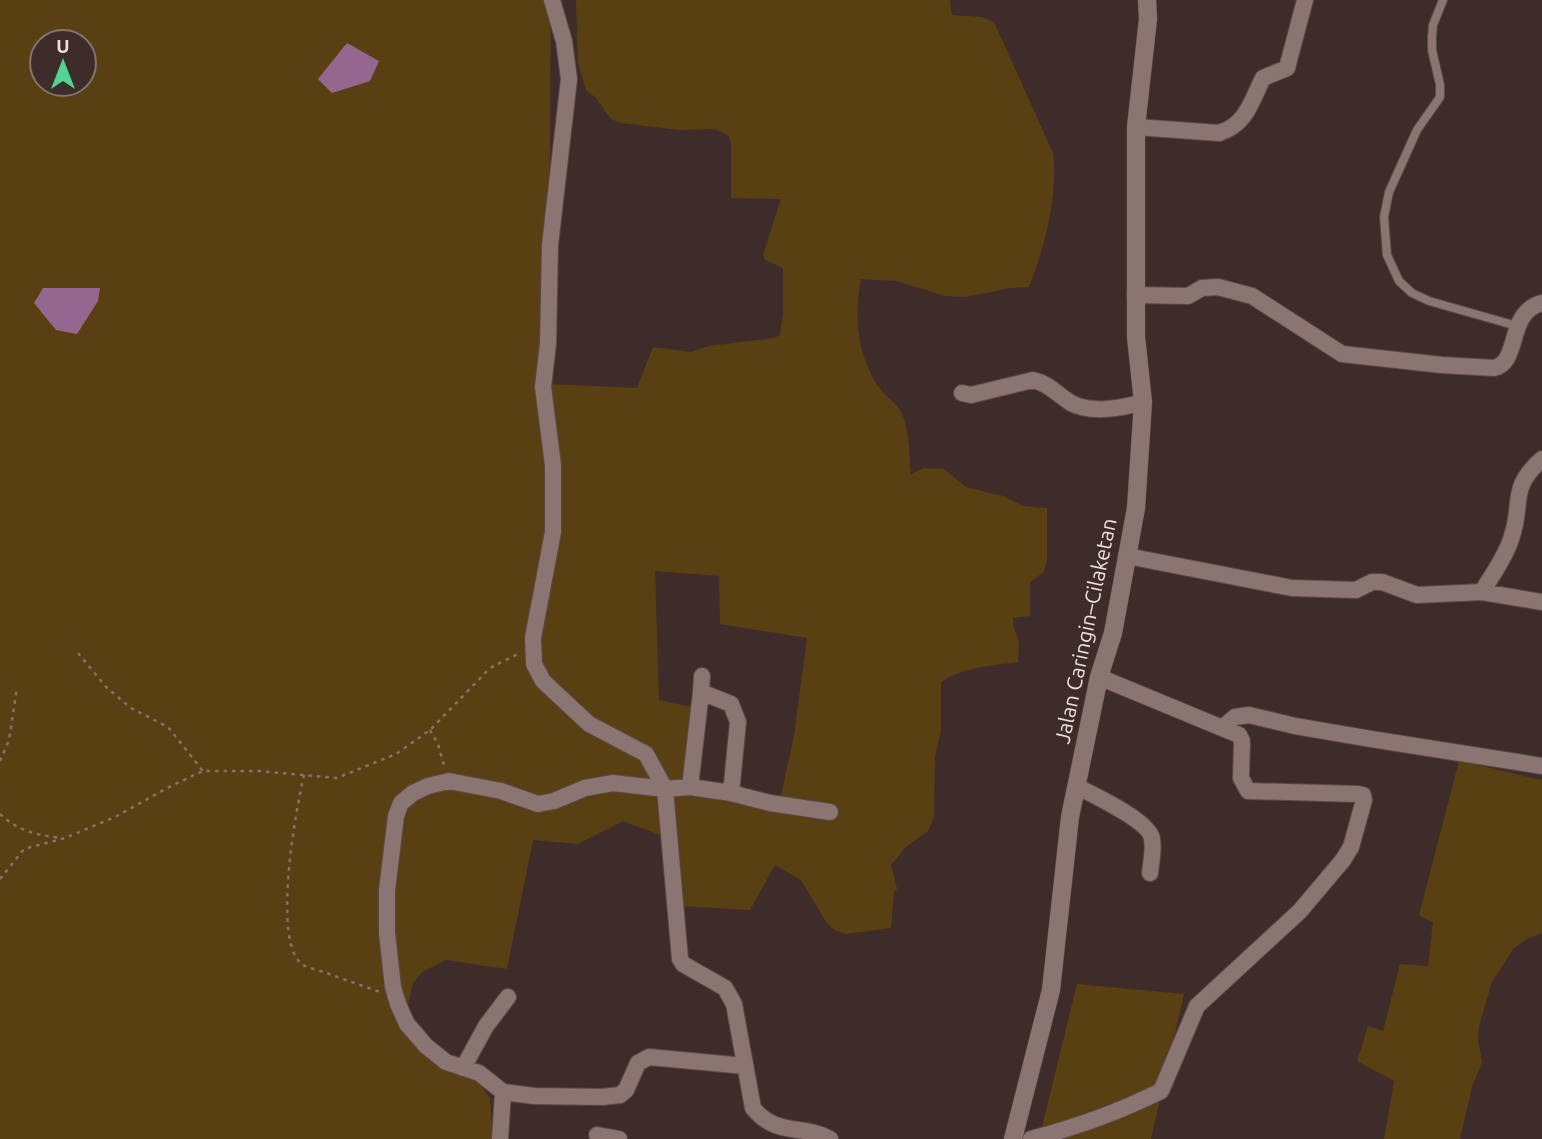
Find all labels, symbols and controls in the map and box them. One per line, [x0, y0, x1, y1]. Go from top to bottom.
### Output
north arrow [28, 28, 98, 98]
text: U [56, 35, 70, 57]
street label: Jalan Caringin–Cilaketan [1049, 516, 1121, 746]

